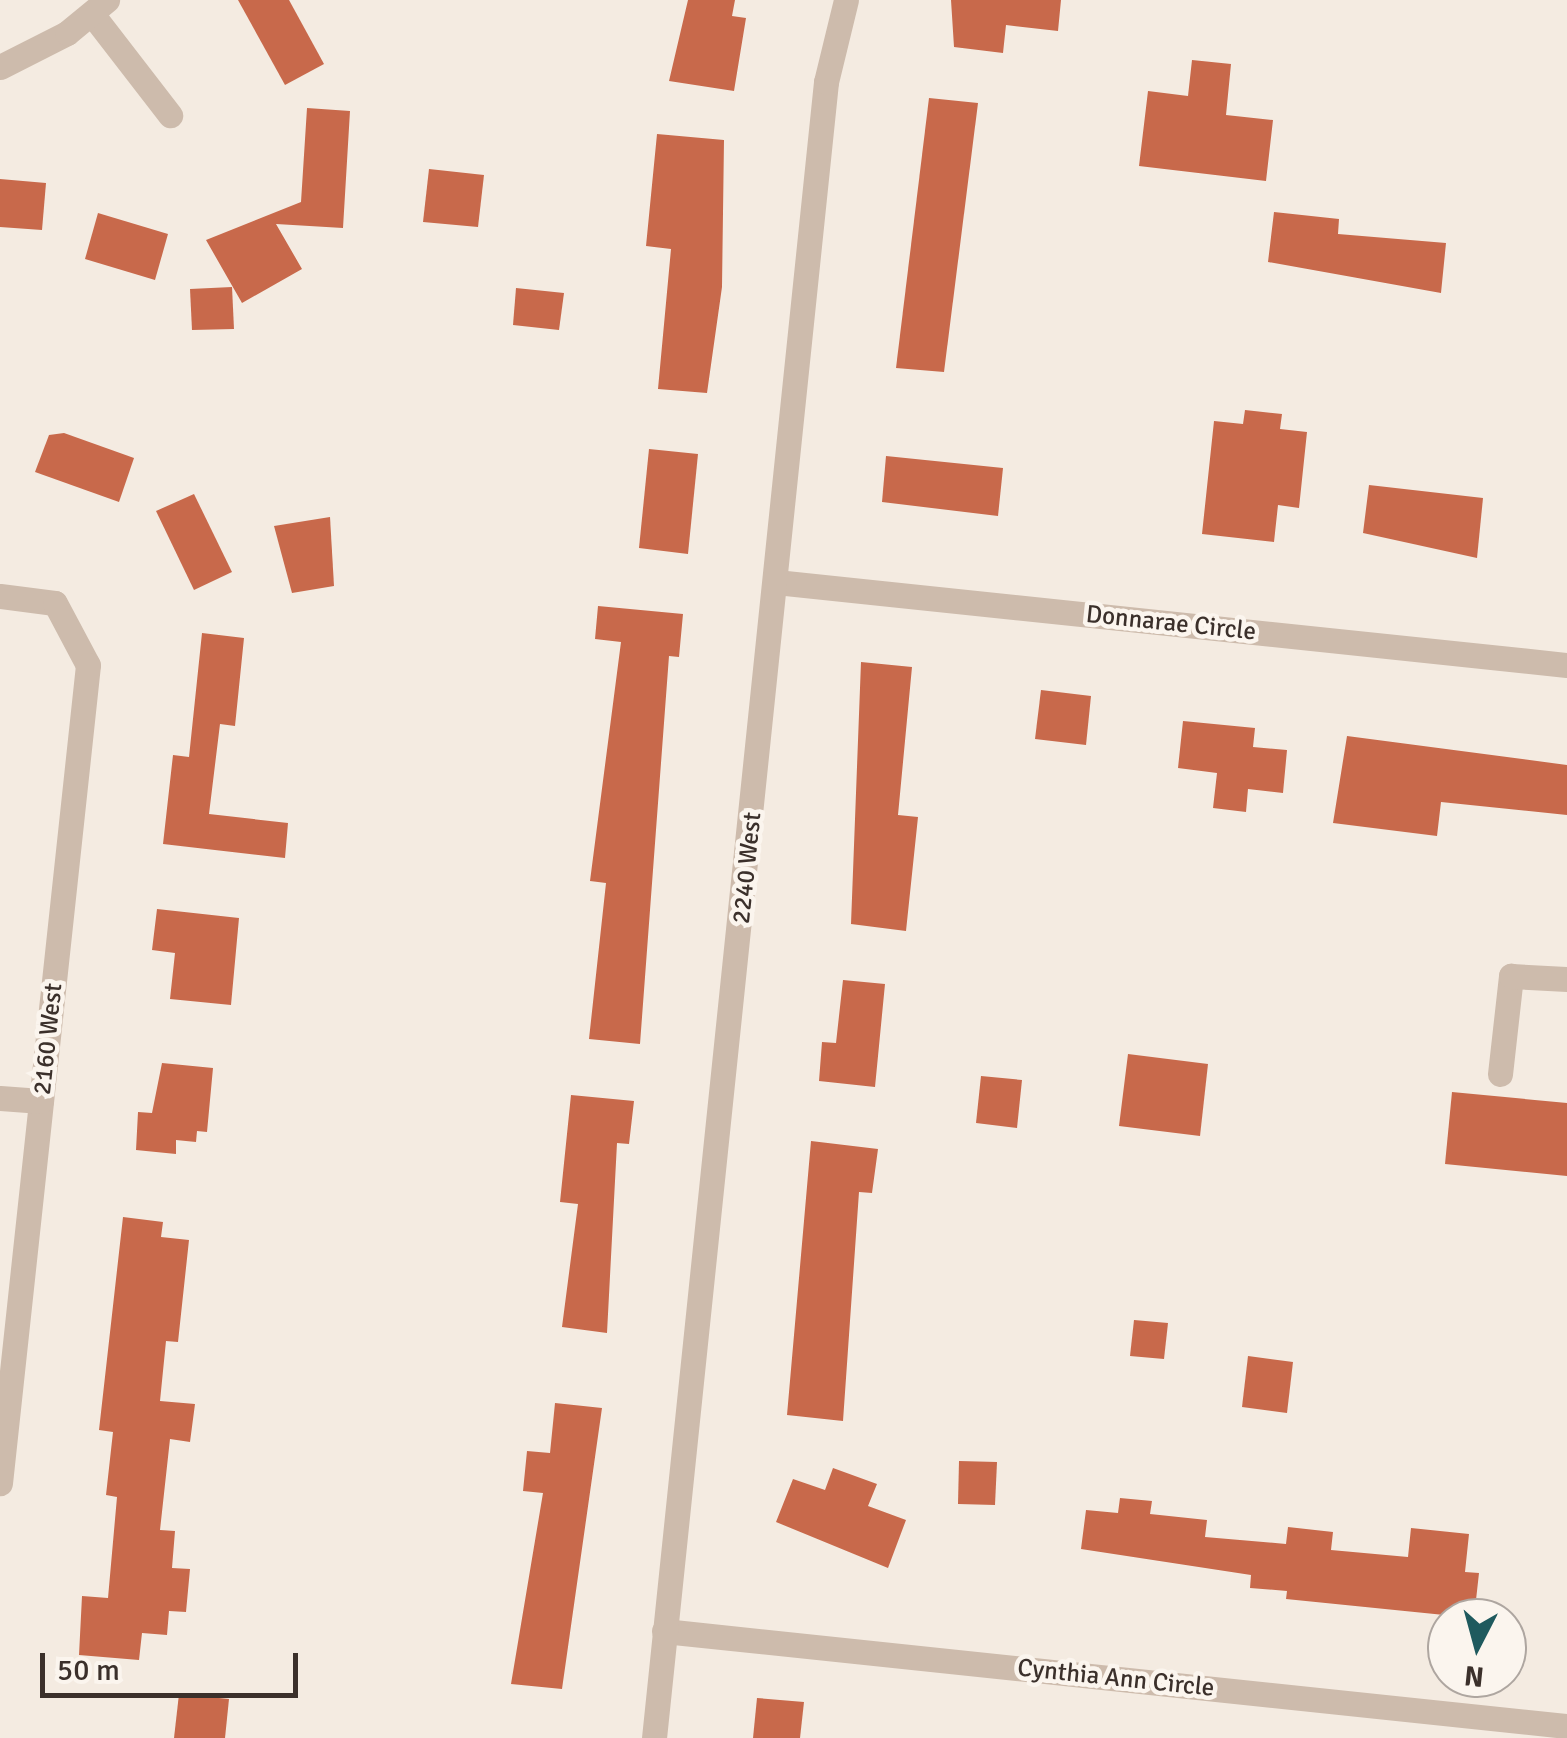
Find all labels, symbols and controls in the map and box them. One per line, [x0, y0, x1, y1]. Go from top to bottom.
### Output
street label: Donnarae Circle [1085, 599, 1257, 647]
street label: 2240 West [726, 811, 768, 925]
street label: 2160 West [27, 982, 69, 1096]
north arrow [1427, 1598, 1527, 1698]
scale bar [45, 1633, 302, 1695]
text: 50 m [57, 1652, 120, 1689]
street label: Cynthia Ann Circle [1016, 1653, 1216, 1703]
text: N [1463, 1658, 1486, 1694]

